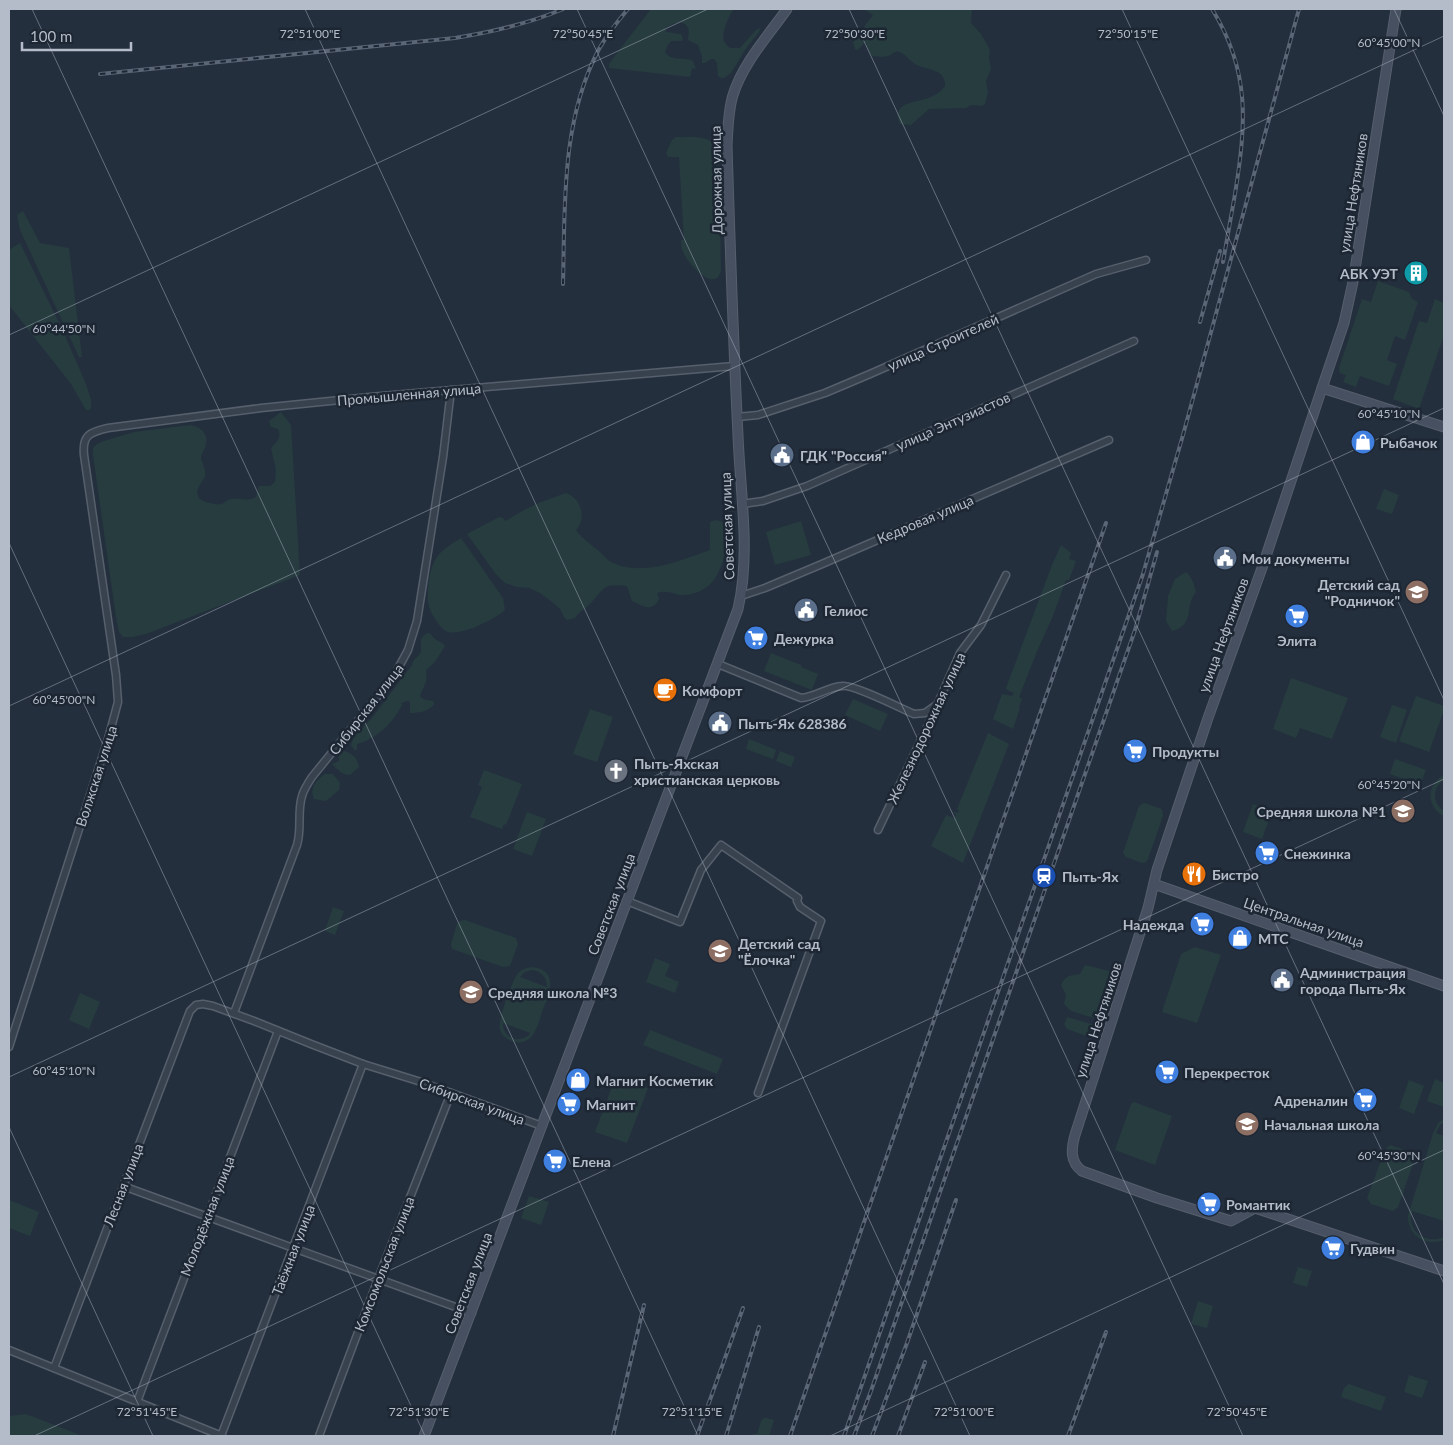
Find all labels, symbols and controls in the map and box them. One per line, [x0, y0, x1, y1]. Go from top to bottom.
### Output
scale bar [22, 20, 131, 52]
text: 72°51'00"E [280, 26, 340, 41]
text: 72°50'45"E [553, 26, 613, 41]
text: 72°50'30"E [825, 26, 885, 41]
text: 72°50'15"E [1098, 26, 1158, 41]
text: 100 m [30, 27, 72, 45]
text: 60°45'00"N [1358, 35, 1420, 50]
street label: Дорожная улица [707, 126, 725, 234]
street label: улица Нефтяников [1335, 132, 1371, 254]
building icon: АБК УЭТ [1403, 260, 1429, 286]
place label: АБК УЭТ [1339, 265, 1399, 282]
street label: улица Строителей [885, 310, 1001, 374]
text: 60°44'50"N [33, 321, 95, 336]
street label: Промышленная улица [336, 379, 482, 409]
street label: улица Энтузиастов [893, 388, 1013, 454]
text: 60°45'10"N [1358, 406, 1420, 421]
shop icon: Рыбачок [1350, 429, 1376, 455]
place label: Рыбачок [1380, 434, 1438, 451]
public building icon: ГДК "Россия" [769, 442, 795, 468]
place label: ГДК "Россия" [800, 447, 887, 464]
street label: Советская улица [717, 472, 737, 580]
street label: Кедровая улица [874, 491, 976, 547]
public building icon: Мои документы [1212, 545, 1238, 571]
place label: Мои документы [1242, 550, 1349, 567]
street label: улица Нефтяников [1194, 575, 1252, 695]
place label: Детский сад "Родничок" [1318, 576, 1400, 609]
school or university icon: Детский сад "Родничок" [1404, 579, 1430, 605]
public building icon: Гелиос [793, 597, 819, 623]
place label: Гелиос [824, 602, 868, 619]
supermarket icon: Элита [1284, 603, 1310, 629]
supermarket icon: Дежурка [743, 625, 769, 651]
place label: Дежурка [774, 630, 834, 647]
place label: Элита [1277, 632, 1317, 649]
street label: Железнодорожная улица [883, 649, 969, 807]
street label: Сибирская улица [325, 660, 407, 758]
cafe icon: Комфорт [652, 677, 678, 703]
place label: Комфорт [682, 682, 743, 699]
text: 60°45'00"N [33, 692, 95, 707]
public building icon: Пыть-Ях 628386 [707, 710, 733, 736]
place label: Пыть-Ях 628386 [738, 715, 847, 732]
street label: Волжская улица [72, 723, 120, 829]
supermarket icon: Продукты [1122, 738, 1148, 764]
place label: Продукты [1152, 743, 1219, 760]
place label: Пыть-Яхская христианская церковь [634, 755, 780, 788]
church icon: Пыть-Яхская христианская церковь [603, 758, 629, 784]
text: 60°45'20"N [1358, 777, 1420, 792]
school or university icon: Средняя школа №1 [1390, 798, 1416, 824]
place label: Средняя школа №1 [1257, 803, 1386, 820]
supermarket icon: Снежинка [1254, 840, 1280, 866]
place label: Снежинка [1284, 845, 1351, 862]
street label: Советская улица [584, 851, 638, 957]
restaurant icon: Бистро [1181, 861, 1207, 887]
station icon: Пыть-Ях [1031, 863, 1057, 889]
place label: Бистро [1212, 866, 1259, 883]
place label: Пыть-Ях [1062, 868, 1119, 885]
street label: Центральная улица [1242, 893, 1366, 951]
supermarket icon: Надежда [1189, 911, 1215, 937]
place label: Надежда [1123, 916, 1184, 933]
shop icon: МТС [1227, 925, 1253, 951]
place label: МТС [1258, 930, 1289, 947]
place label: Детский сад "Ёлочка" [738, 935, 820, 968]
school or university icon: Детский сад "Ёлочка" [707, 938, 733, 964]
street label: улица Нефтяников [1071, 960, 1125, 1080]
place label: Администрация города Пыть-Ях [1299, 964, 1406, 997]
public building icon: Администрация города Пыть-Ях [1269, 967, 1295, 993]
school or university icon: Средняя школа №3 [458, 979, 484, 1005]
place label: Средняя школа №3 [488, 984, 617, 1001]
supermarket icon: Перекресток [1154, 1059, 1180, 1085]
text: 60°45'10"N [33, 1063, 95, 1078]
place label: Перекресток [1184, 1064, 1270, 1081]
shop icon: Магнит Косметик [565, 1067, 591, 1093]
place label: Магнит Косметик [596, 1072, 714, 1089]
street label: Сибирская улица [417, 1074, 527, 1128]
supermarket icon: Адреналин [1352, 1087, 1378, 1113]
supermarket icon: Магнит [556, 1091, 582, 1117]
place label: Адреналин [1273, 1092, 1348, 1109]
place label: Магнит [586, 1096, 636, 1113]
school or university icon: Начальная школа [1234, 1111, 1260, 1137]
place label: Начальная школа [1264, 1116, 1379, 1133]
street label: Лесная улица [99, 1141, 147, 1230]
supermarket icon: Елена [542, 1148, 568, 1174]
text: 60°45'30"N [1358, 1148, 1420, 1163]
place label: Елена [572, 1153, 611, 1170]
street label: Молодёжная улица [176, 1154, 238, 1278]
supermarket icon: Романтик [1196, 1191, 1222, 1217]
street label: Комсомольская улица [350, 1194, 418, 1334]
place label: Романтик [1226, 1196, 1291, 1213]
street label: Таёжная улица [268, 1202, 318, 1298]
street label: Советская улица [441, 1230, 495, 1336]
supermarket icon: Гудвин [1320, 1235, 1346, 1261]
place label: Гудвин [1350, 1240, 1395, 1257]
text: 72°51'45"E [117, 1404, 177, 1419]
text: 72°51'30"E [389, 1404, 449, 1419]
text: 72°51'15"E [662, 1404, 722, 1419]
text: 72°51'00"E [934, 1404, 994, 1419]
text: 72°50'45"E [1207, 1404, 1267, 1419]

